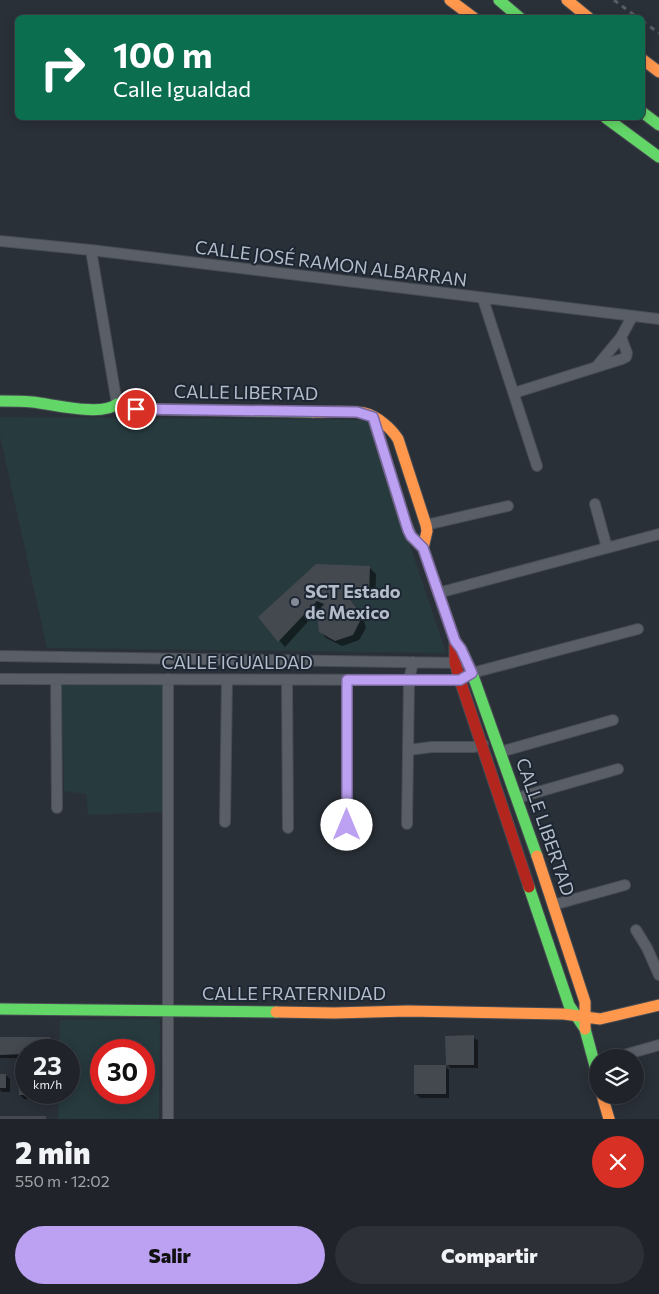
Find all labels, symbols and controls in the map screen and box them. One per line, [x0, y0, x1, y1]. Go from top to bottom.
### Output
text: 100 m [113, 32, 213, 75]
icon: right [30, 35, 95, 100]
text: Calle Igualdad [113, 75, 251, 102]
street label: CALLE JOSÉ RAMON ALBARRAN [194, 235, 468, 291]
street label: CALLE LIBERTAD [174, 380, 318, 404]
pin [115, 388, 157, 430]
icon: arrive [122, 395, 150, 423]
place label: SCT Estado de Mexico [305, 580, 401, 623]
marker: SCT Estado de Mexico [289, 596, 301, 608]
street label: CALLE IGUALDAD [161, 651, 313, 673]
street label: CALLE LIBERTAD [512, 755, 580, 899]
position arrow [320, 798, 372, 850]
street label: CALLE FRATERNIDAD [202, 982, 386, 1004]
speed limit sign: 30 [90, 1039, 155, 1104]
map controls [589, 1049, 644, 1104]
button: layers [589, 1049, 644, 1104]
text: 23 [33, 1050, 62, 1080]
text: km/h [33, 1077, 62, 1091]
text: 2 min [15, 1133, 90, 1170]
button: close [592, 1136, 644, 1188]
text: 550 m · 12:02 [15, 1171, 110, 1190]
button: Salir [15, 1226, 325, 1284]
button: Compartir [335, 1226, 644, 1284]

